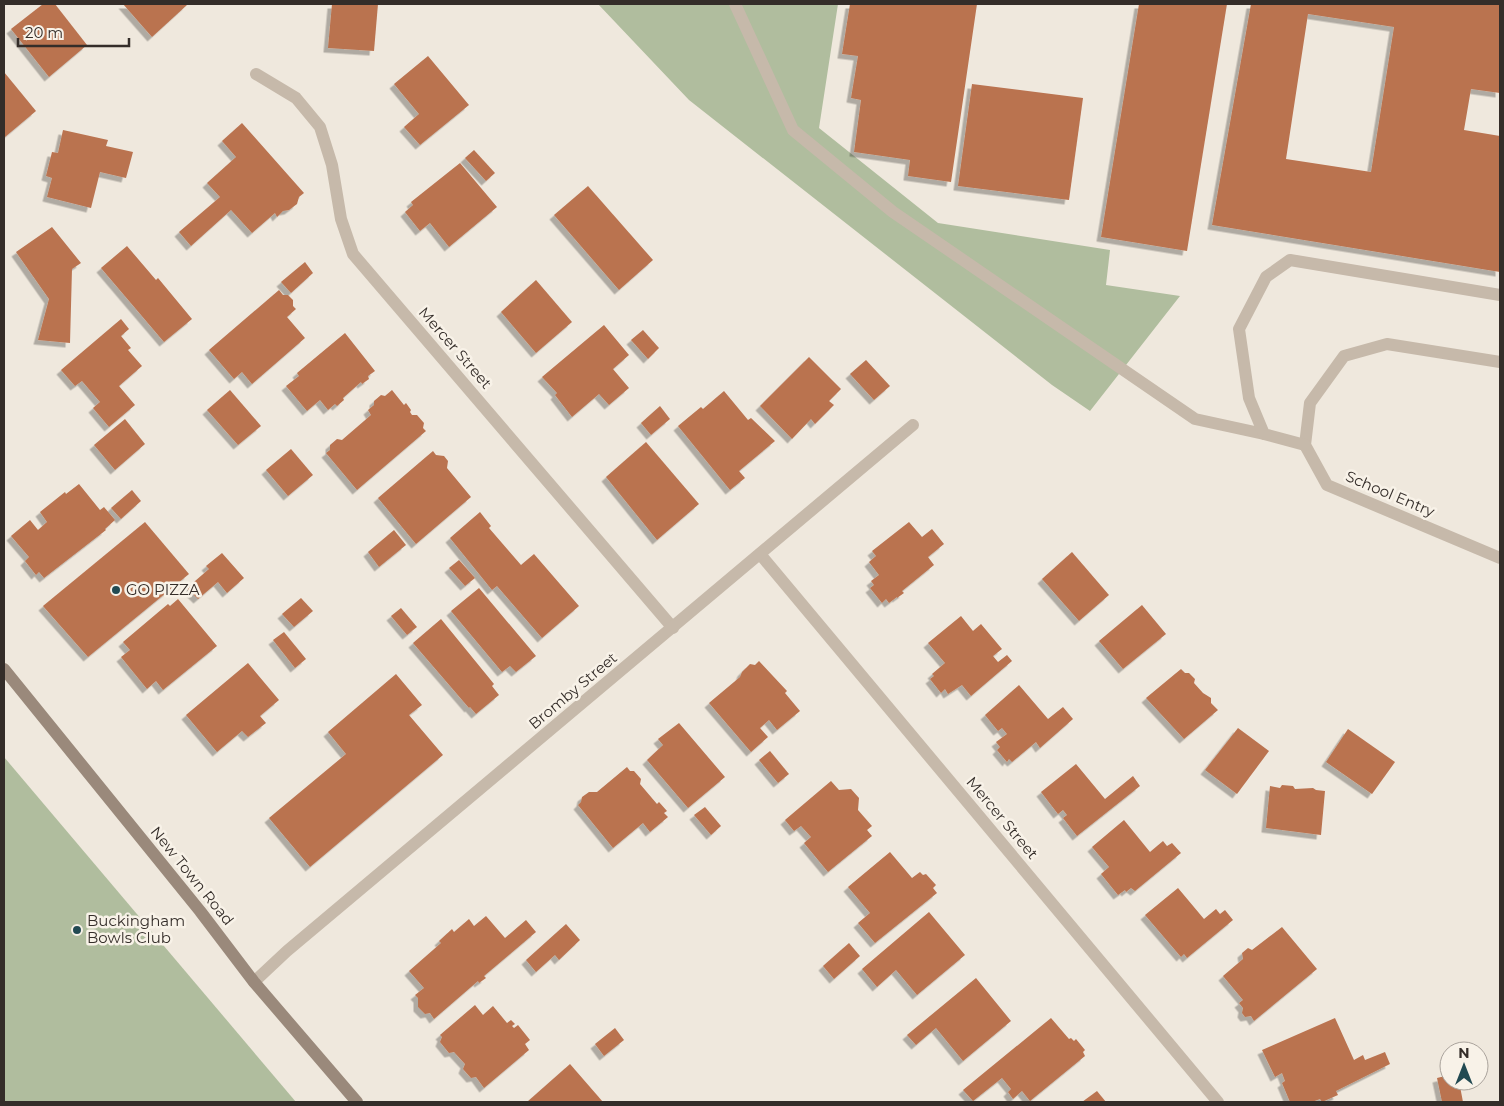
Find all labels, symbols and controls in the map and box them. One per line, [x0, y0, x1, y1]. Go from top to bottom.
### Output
scale bar [18, 15, 129, 47]
text: 20 m [25, 23, 63, 42]
street label: Mercer Street [415, 303, 496, 392]
street label: School Entry [1343, 466, 1438, 521]
place label: GO PIZZA [126, 580, 200, 599]
marker: GO PIZZA [110, 584, 122, 596]
street label: Bromby Street [525, 648, 621, 733]
street label: Mercer Street [962, 773, 1042, 863]
street label: New Town Road [147, 822, 238, 929]
place label: Buckingham Bowls Club [87, 911, 185, 947]
marker: Buckingham Bowls Club [71, 924, 83, 936]
north arrow [1439, 1041, 1489, 1091]
text: N [1458, 1044, 1470, 1062]

